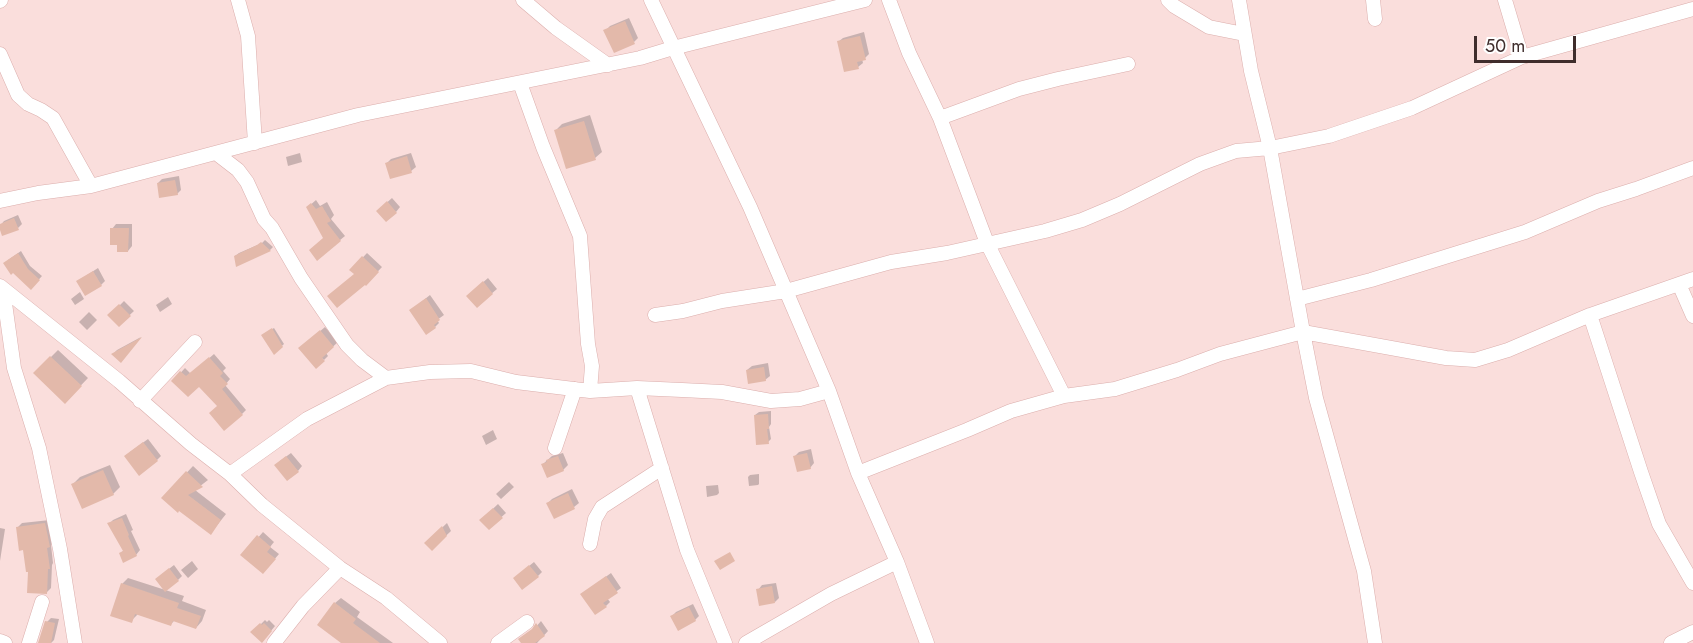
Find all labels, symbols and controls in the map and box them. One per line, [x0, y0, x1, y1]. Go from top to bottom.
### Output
scale bar [1477, 24, 1579, 62]
text: 50 m [1485, 33, 1525, 59]

